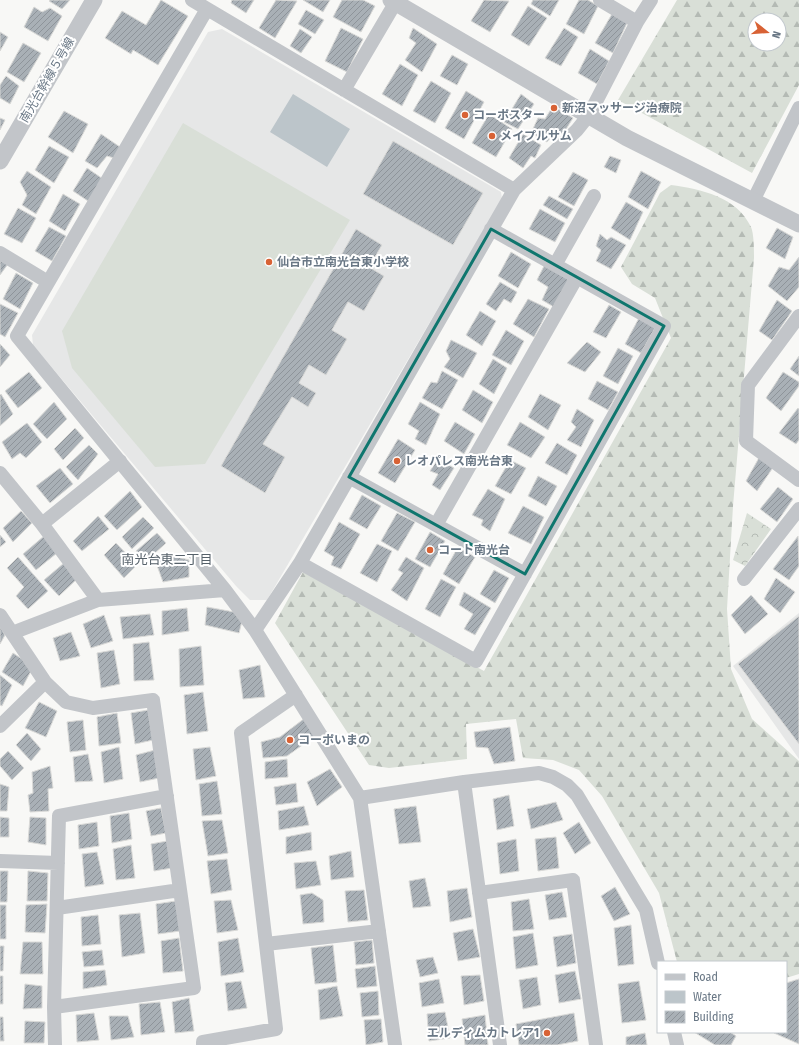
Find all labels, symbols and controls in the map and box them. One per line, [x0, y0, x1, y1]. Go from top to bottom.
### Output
north arrow [747, 12, 787, 52]
text: N [769, 30, 783, 40]
street label: 南光台幹線５号線 [17, 35, 77, 125]
place label: 新沼マッサージ治療院 [562, 101, 682, 115]
marker: 新沼マッサージ治療院 [549, 103, 559, 113]
place label: コーポスター [473, 108, 545, 122]
marker: コーポスター [460, 110, 470, 120]
place label: メイプルサム [500, 129, 572, 143]
marker: メイプルサム [487, 131, 497, 141]
place label: 仙台市立南光台東小学校 [277, 255, 409, 269]
marker: 仙台市立南光台東小学校 [264, 257, 274, 267]
place label: レオパレス南光台東 [405, 454, 513, 468]
marker: レオパレス南光台東 [392, 456, 402, 466]
place label: コート南光台 [438, 543, 510, 557]
marker: コート南光台 [425, 545, 435, 555]
district label: 南光台東二丁目 [121, 552, 213, 567]
place label: コーポいまの [298, 733, 370, 747]
marker: コーポいまの [285, 735, 295, 745]
legend [657, 961, 787, 1033]
text: Road [693, 970, 718, 984]
text: Water [693, 990, 722, 1004]
text: Building [693, 1010, 734, 1024]
place label: エルディムカトレア1 [427, 1026, 539, 1040]
marker: エルディムカトレア1 [542, 1028, 552, 1038]

